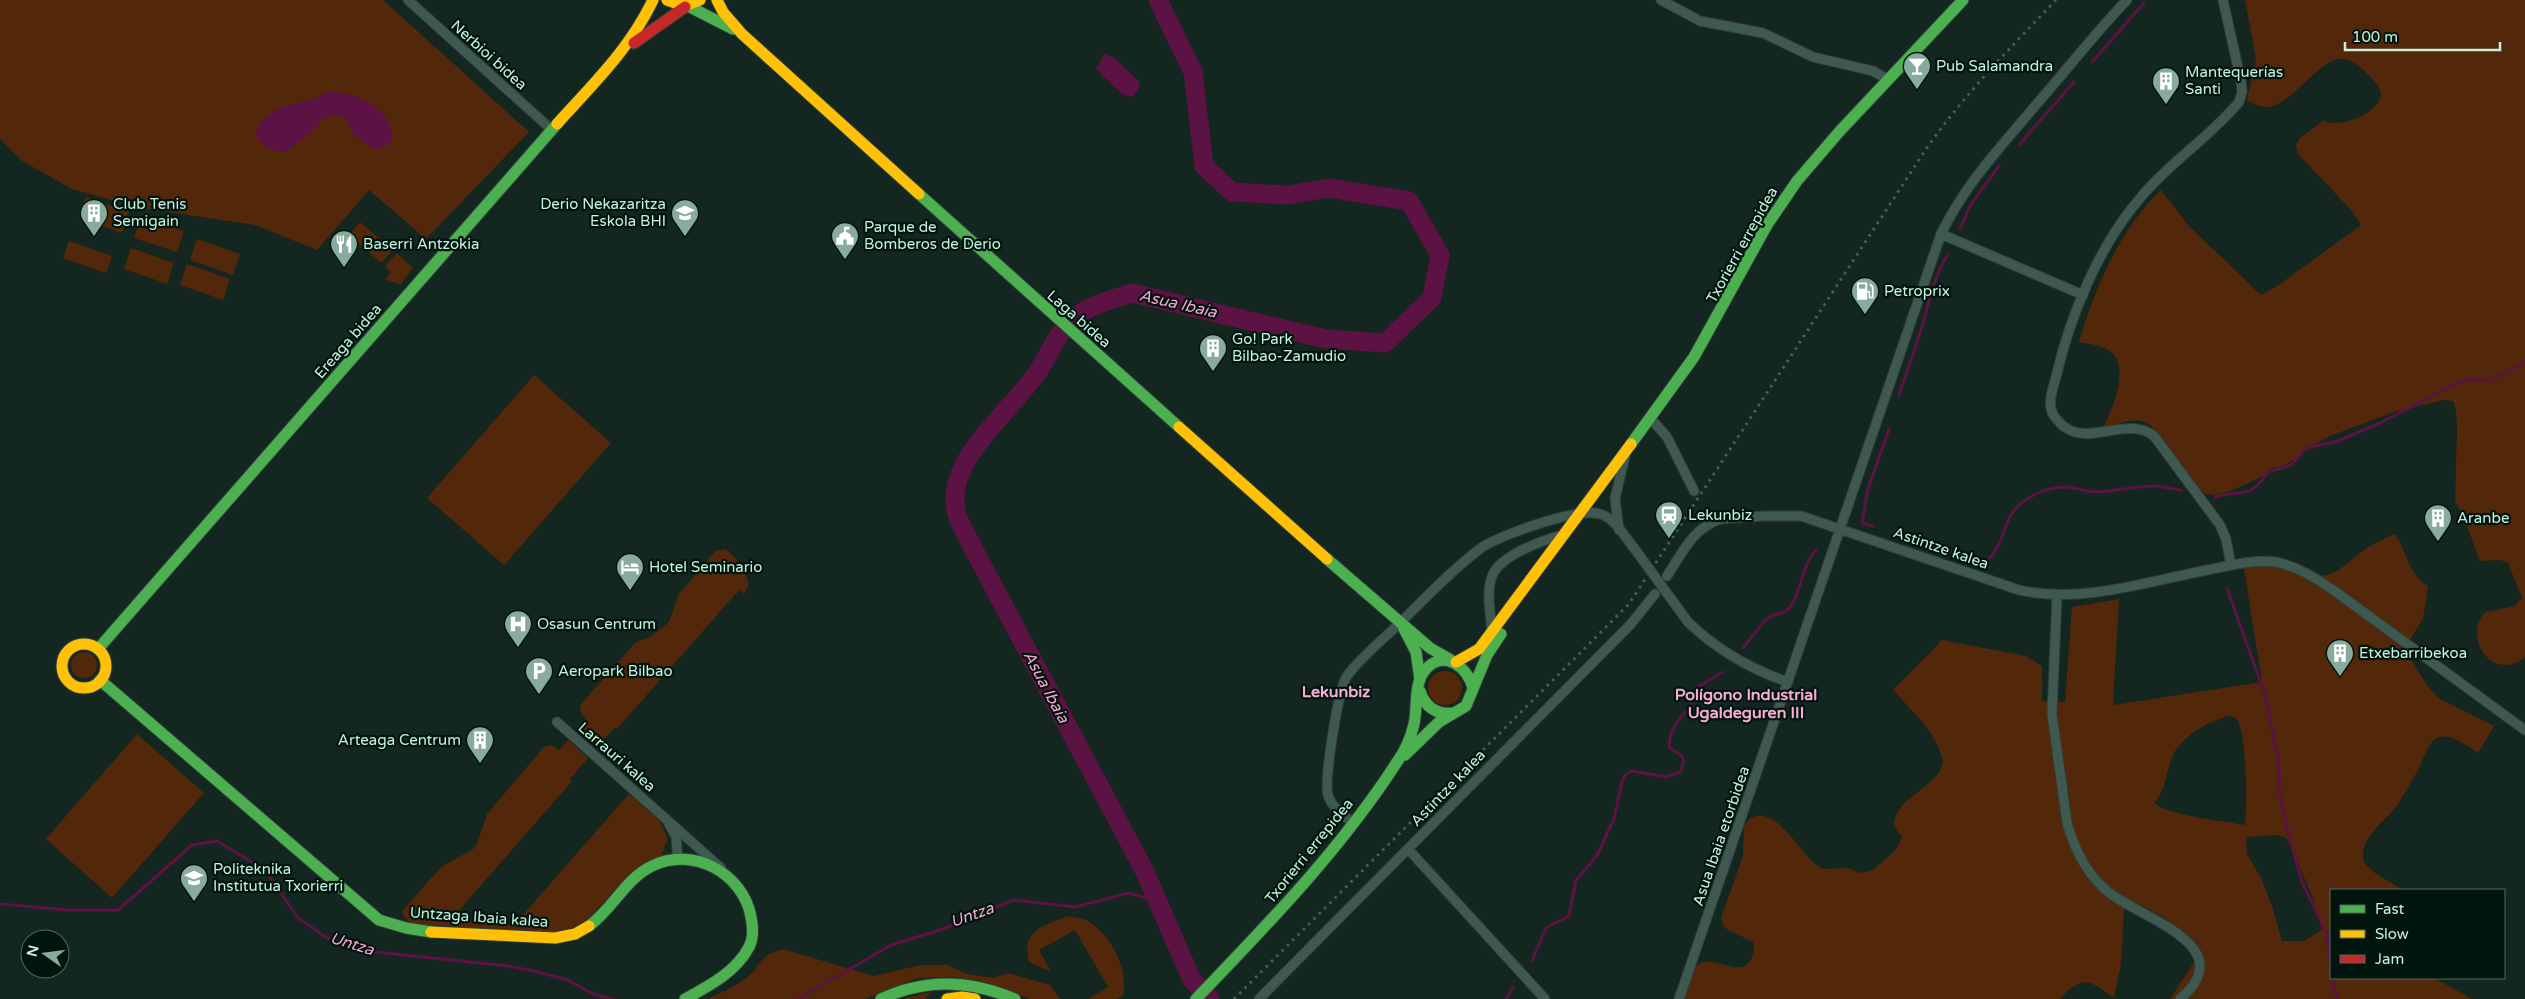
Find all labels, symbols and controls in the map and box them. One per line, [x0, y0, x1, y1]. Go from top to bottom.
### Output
street label: Nerbioi bidea [447, 16, 531, 94]
scale bar [2345, 20, 2500, 52]
text: 100 m [2352, 28, 2398, 46]
bar icon: Pub Salamandra [1902, 51, 1932, 90]
place label: Pub Salamandra [1936, 57, 2053, 75]
place label: Mantequerías Santi [2185, 63, 2283, 98]
building icon: Mantequerías Santi [2151, 66, 2181, 105]
street label: Txorierri errepidea [1703, 184, 1781, 306]
place label: Club Tenis Semigain [113, 195, 186, 230]
place label: Derio Nekazaritza Eskola BHI [540, 195, 666, 230]
building icon: Club Tenis Semigain [79, 198, 109, 237]
school or university icon: Derio Nekazaritza Eskola BHI [670, 198, 700, 237]
place label: Parque de Bomberos de Derio [864, 218, 1001, 253]
public building icon: Parque de Bomberos de Derio [830, 221, 860, 260]
restaurant icon: Baserri Antzokia [329, 229, 359, 268]
place label: Baserri Antzokia [363, 235, 479, 253]
fuel station icon: Petroprix [1850, 276, 1880, 315]
place label: Petroprix [1884, 282, 1950, 300]
water label: Asua Ibaia [1137, 285, 1220, 323]
street label: Laga bidea [1043, 286, 1115, 352]
street label: Ereaga bidea [311, 300, 385, 382]
place label: Go! Park Bilbao-Zamudio [1232, 330, 1346, 365]
building icon: Go! Park Bilbao-Zamudio [1198, 333, 1228, 372]
station icon: Lekunbiz [1654, 500, 1684, 539]
building icon: Aranbe [2423, 503, 2453, 542]
place label: Lekunbiz [1688, 506, 1752, 524]
place label: Aranbe [2457, 509, 2509, 527]
street label: Astintze kalea [1891, 523, 1991, 573]
hotel icon: Hotel Seminario [615, 552, 645, 591]
place label: Hotel Seminario [649, 558, 762, 576]
hospital icon: Osasun Centrum [503, 609, 533, 648]
place label: Osasun Centrum [537, 615, 656, 633]
building icon: Etxebarribekoa [2325, 638, 2355, 677]
place label: Etxebarribekoa [2359, 644, 2467, 662]
water label: Asua Ibaia [1019, 647, 1074, 727]
parking icon: Aeropark Bilbao [524, 656, 554, 695]
place label: Aeropark Bilbao [558, 662, 673, 680]
district label: Lekunbiz [1302, 682, 1370, 702]
district label: Polígono Industrial Ugaldeguren III [1675, 685, 1817, 723]
street label: Larrauri kalea [575, 719, 659, 795]
building icon: Arteaga Centrum [465, 725, 495, 764]
place label: Arteaga Centrum [338, 731, 461, 749]
street label: Astintze kalea [1407, 746, 1489, 830]
street label: Asua Ibaia etorbidea [1689, 764, 1753, 908]
street label: Txorierri errepidea [1261, 795, 1357, 907]
place label: Politeknika Institutua Txorierri [213, 860, 343, 895]
school or university icon: Politeknika Institutua Txorierri [179, 863, 209, 902]
legend [2330, 889, 2505, 979]
water label: Untza [948, 898, 997, 932]
text: Fast [2375, 900, 2405, 918]
street label: Untzaga Ibaia kalea [409, 903, 549, 931]
text: Slow [2375, 925, 2409, 943]
water label: Untza [328, 928, 377, 960]
north arrow [20, 929, 70, 979]
text: N [23, 943, 42, 958]
text: Jam [2375, 950, 2404, 968]

